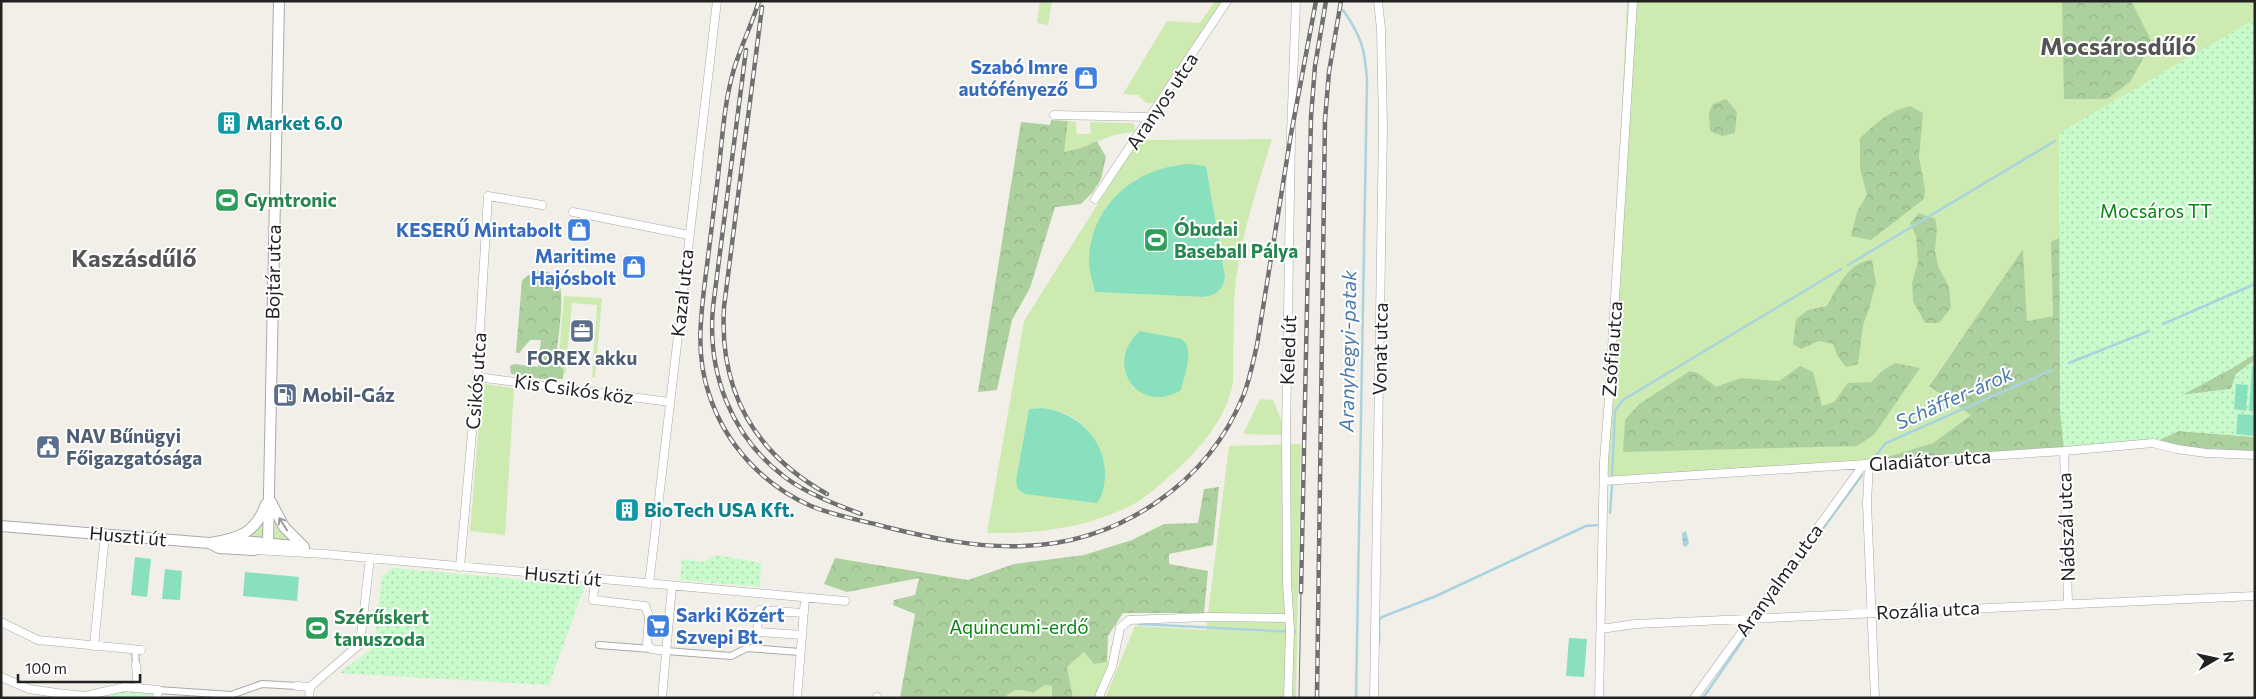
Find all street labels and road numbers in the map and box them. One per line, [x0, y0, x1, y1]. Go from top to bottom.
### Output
street label: Aranyos utca [1121, 48, 1202, 153]
street label: Bojtár utca [260, 224, 285, 320]
street label: Kazal utca [665, 248, 698, 338]
street label: Zsófia utca [1597, 300, 1626, 398]
street label: Vonat utca [1367, 302, 1392, 396]
street label: Keled út [1275, 314, 1300, 385]
street label: Csikós utca [461, 332, 490, 430]
street label: Kis Csikós köz [513, 369, 635, 408]
street label: Gladiátor utca [1868, 444, 1992, 475]
street label: Nádszál utca [2052, 472, 2079, 582]
street label: Aranyalma utca [1730, 519, 1827, 640]
street label: Huszti út [88, 521, 168, 550]
street label: Huszti út [523, 561, 603, 590]
street label: Rozália utca [1876, 595, 1980, 624]

